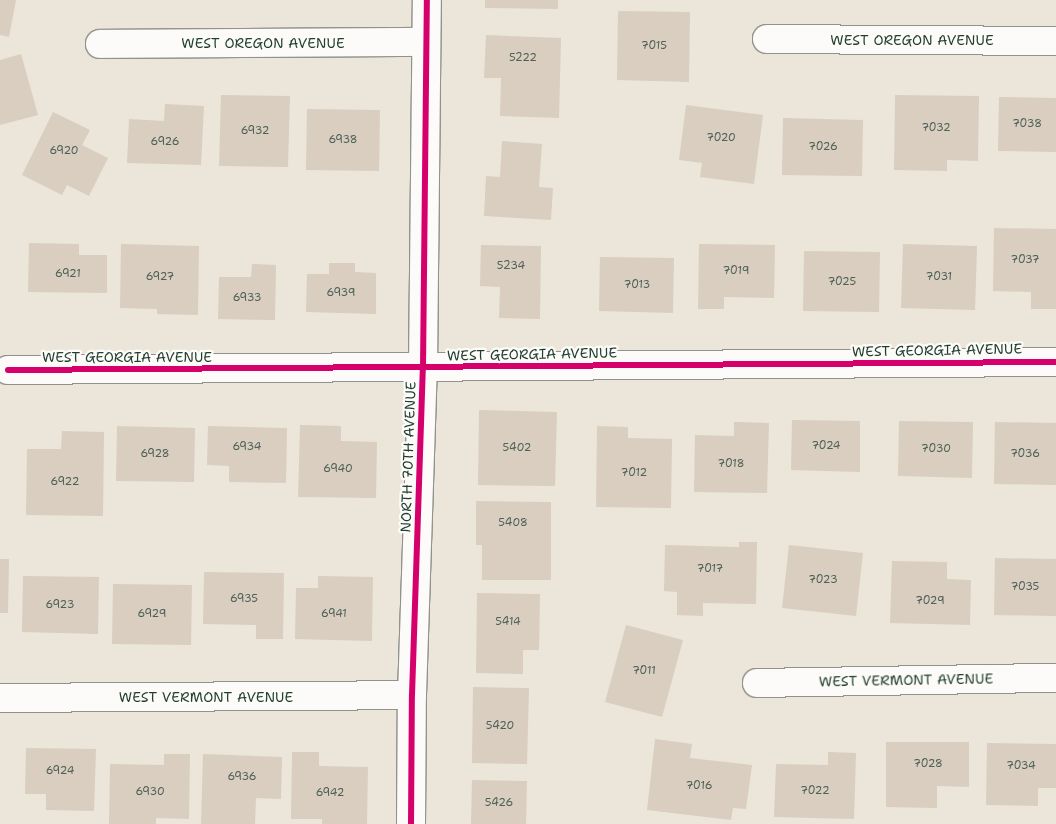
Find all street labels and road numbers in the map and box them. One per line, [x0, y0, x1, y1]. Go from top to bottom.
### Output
street label: WEST OREGON AVENUE [830, 32, 994, 48]
street label: WEST OREGON AVENUE [181, 35, 345, 51]
street label: WEST GEORGIA AVENUE [852, 340, 1022, 360]
street label: WEST GEORGIA AVENUE [447, 344, 617, 364]
street label: WEST GEORGIA AVENUE [42, 349, 212, 365]
street label: NORTH 70TH AVENUE [397, 381, 419, 533]
street label: WEST VERMONT AVENUE [819, 670, 993, 690]
street label: WEST VERMONT AVENUE [119, 689, 293, 705]

